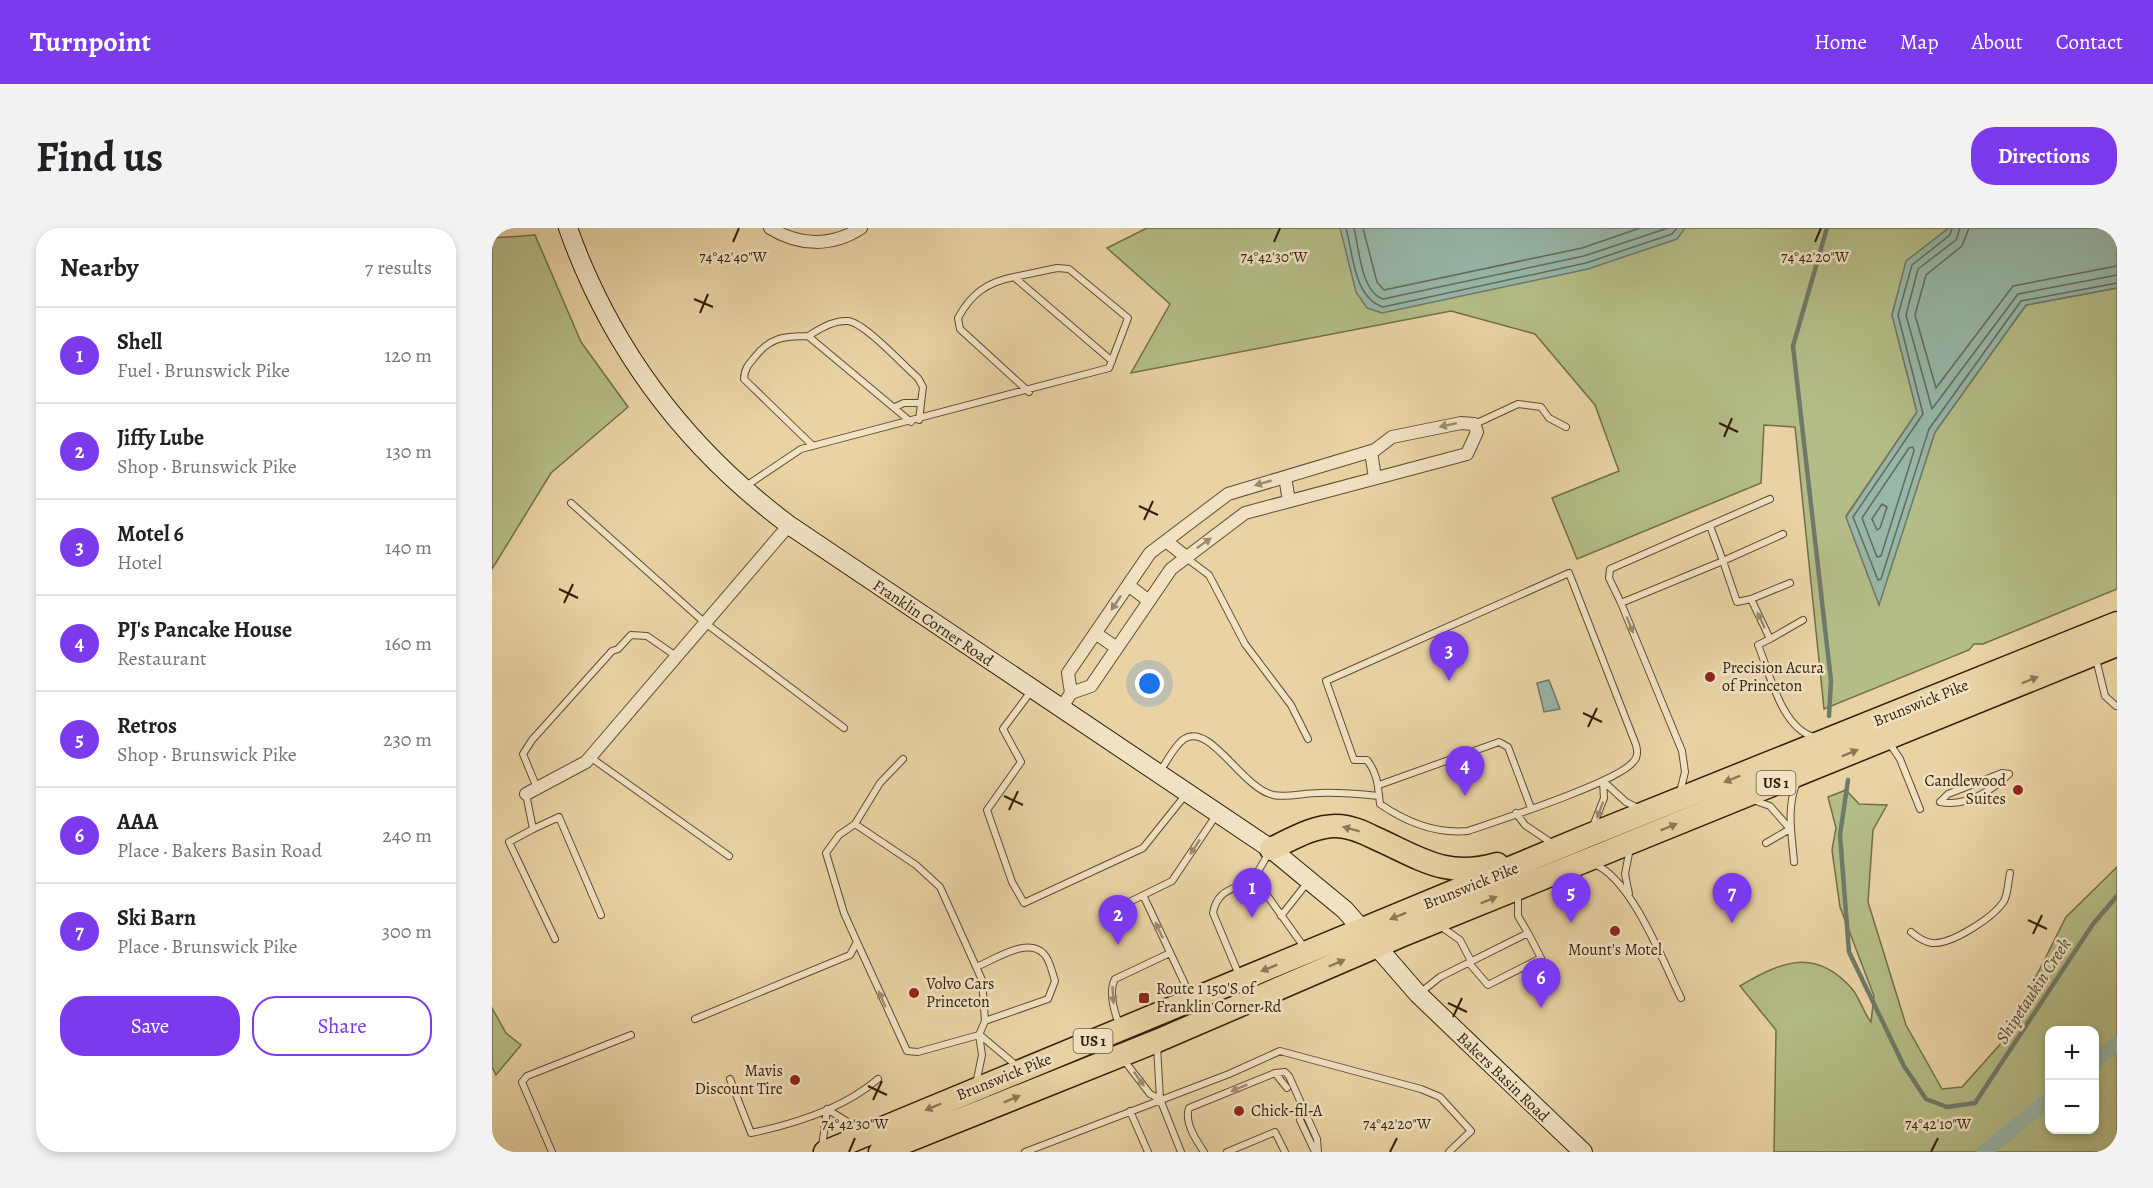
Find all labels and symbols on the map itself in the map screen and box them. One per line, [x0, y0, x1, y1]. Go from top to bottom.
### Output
text: 74°42'40"W [699, 247, 767, 267]
text: 74°42'30"W [1241, 247, 1307, 267]
text: 74°42'20"W [1781, 247, 1849, 267]
one-way arrow [1438, 421, 1457, 431]
one-way arrow [1254, 479, 1272, 488]
one-way arrow [1196, 537, 1212, 549]
street label: Franklin Corner Road [869, 575, 998, 672]
one-way arrow [1110, 594, 1122, 610]
one-way arrow [1756, 611, 1766, 629]
one-way arrow [1625, 616, 1635, 634]
pin: 3 [1430, 632, 1468, 681]
place label: Precision Acura of Princeton [1722, 657, 1824, 697]
your location [1135, 669, 1164, 698]
marker: Precision Acura of Princeton [1703, 670, 1717, 684]
street label: Brunswick Pike [1870, 674, 1972, 732]
one-way arrow [2022, 675, 2040, 685]
pin: 4 [1446, 746, 1484, 796]
one-way arrow [1841, 748, 1859, 757]
place label: Candlewood Suites [1925, 770, 2006, 810]
road number: US 1 [1756, 771, 1796, 795]
one-way arrow [1723, 774, 1741, 784]
marker: Candlewood Suites [2011, 783, 2025, 797]
one-way arrow [1594, 801, 1604, 819]
one-way arrow [1660, 822, 1678, 831]
one-way arrow [1342, 824, 1360, 833]
one-way arrow [1190, 839, 1201, 855]
street label: Brunswick Pike [1420, 857, 1522, 915]
pin: 1 [1232, 868, 1272, 918]
pin: 5 [1552, 874, 1590, 923]
pin: 7 [1712, 874, 1752, 923]
one-way arrow [1480, 895, 1498, 905]
pin: 2 [1098, 896, 1138, 945]
one-way arrow [1388, 911, 1406, 921]
one-way arrow [1154, 921, 1163, 938]
marker: Mount's Motel [1608, 924, 1622, 938]
water label: Shipetaukin Creek [1990, 933, 2076, 1049]
place label: Mount's Motel [1568, 939, 1662, 961]
one-way arrow [1329, 958, 1347, 968]
pin: 6 [1522, 958, 1560, 1008]
one-way arrow [1260, 964, 1278, 973]
place label: Volvo Cars Princeton [925, 973, 994, 1013]
place label: Route 1 150'S of Franklin Corner Rd [1156, 978, 1282, 1018]
marker: Volvo Cars Princeton [907, 986, 921, 1000]
one-way arrow [1108, 986, 1117, 1005]
one-way arrow [877, 989, 887, 1007]
marker: Route 1 150'S of Franklin Corner Rd [1137, 991, 1151, 1005]
street label: Bakers Basin Road [1452, 1027, 1554, 1127]
road number: US 1 [1074, 1029, 1112, 1053]
street label: Brunswick Pike [953, 1048, 1055, 1106]
place label: Mavis Discount Tire [695, 1060, 783, 1100]
one-way arrow [1133, 1071, 1144, 1087]
marker: Mavis Discount Tire [788, 1073, 802, 1087]
one-way arrow [1230, 1083, 1248, 1093]
one-way arrow [1003, 1094, 1021, 1103]
place label: Chick-fil-A [1251, 1100, 1323, 1122]
one-way arrow [924, 1102, 942, 1112]
marker: Chick-fil-A [1232, 1104, 1246, 1118]
text: 74°42'30"W [822, 1114, 888, 1134]
text: 74°42'20"W [1363, 1114, 1431, 1134]
text: 74°42'10"W [1905, 1114, 1971, 1134]

